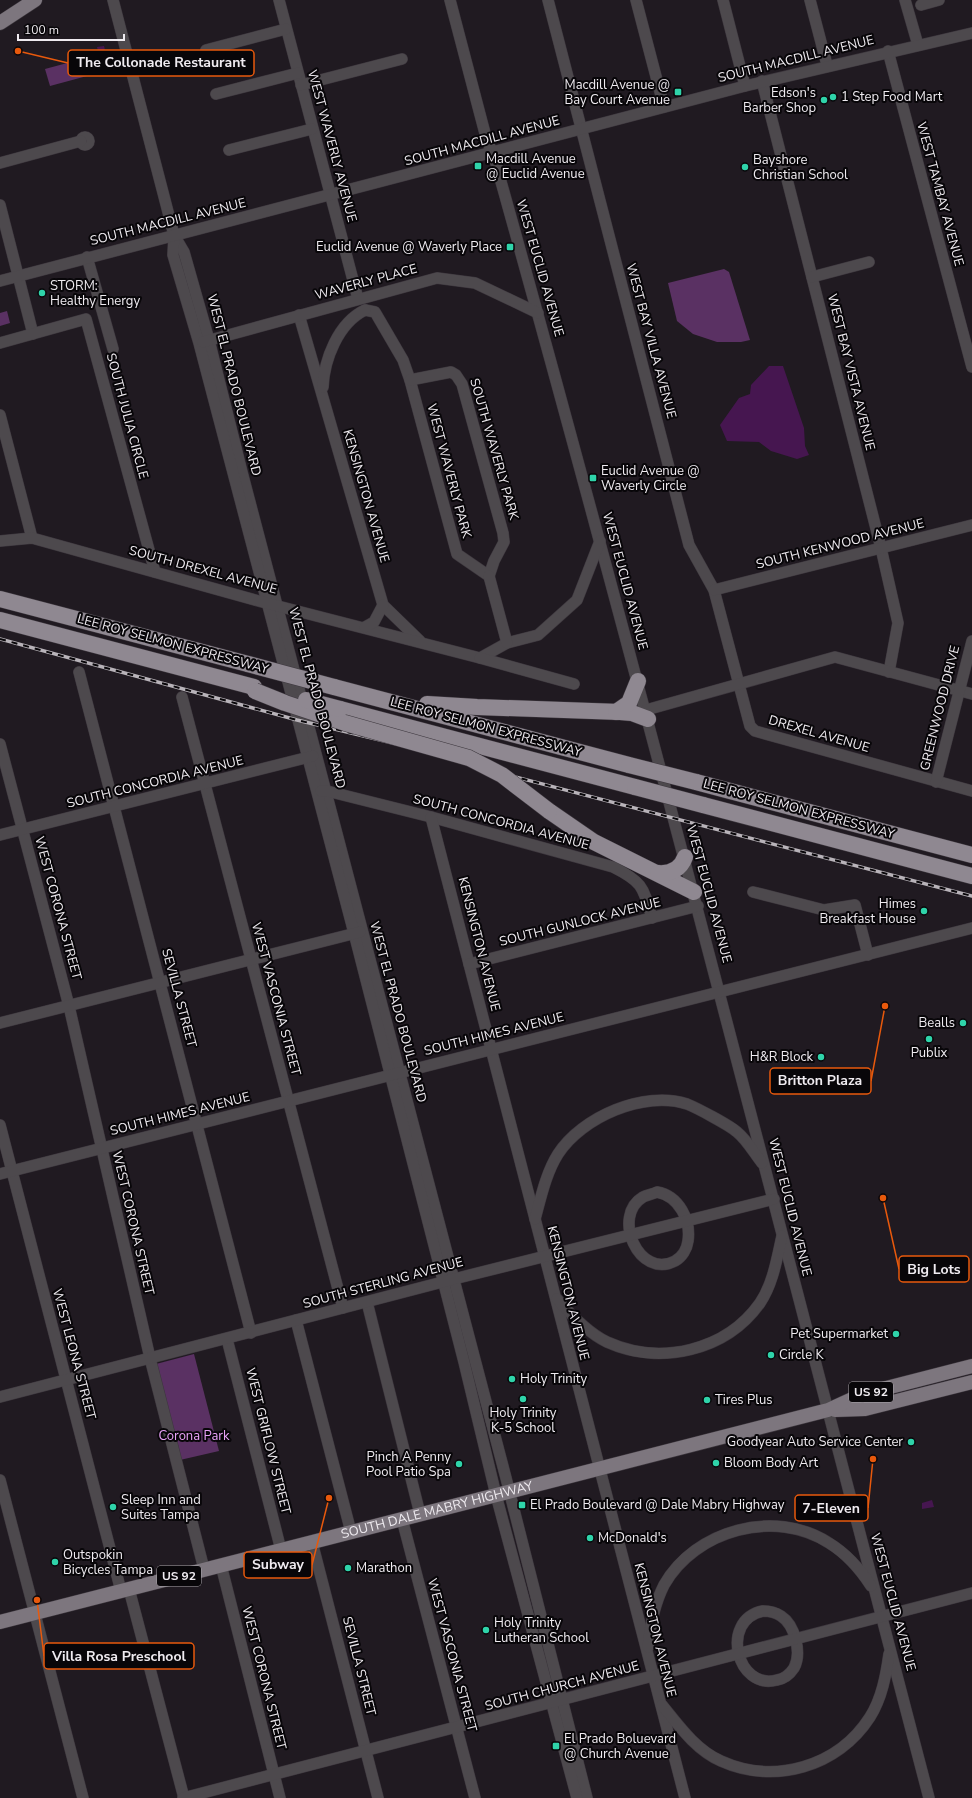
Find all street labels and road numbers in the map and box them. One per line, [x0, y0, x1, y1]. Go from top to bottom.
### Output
street label: SOUTH MACDILL AVENUE [716, 31, 876, 87]
street label: WEST WAVERLY AVENUE [303, 68, 361, 224]
street label: SOUTH MACDILL AVENUE [402, 112, 562, 170]
street label: WEST TAMBAY AVENUE [912, 120, 968, 268]
street label: SOUTH MACDILL AVENUE [88, 194, 248, 250]
street label: WEST EUCLID AVENUE [512, 197, 568, 339]
street label: WAVERLY PLACE [313, 260, 419, 304]
street label: WEST BAY VILLA AVENUE [622, 261, 680, 421]
street label: WEST EL PRADO BOULEVARD [203, 292, 265, 478]
street label: WEST BAY VISTA AVENUE [823, 292, 879, 452]
street label: SOUTH JULIA CIRCLE [102, 351, 152, 481]
street label: SOUTH WAVERLY PARK [465, 376, 523, 523]
street label: WEST WAVERLY PARK [422, 402, 476, 541]
street label: KENSINGTON AVENUE [338, 427, 394, 565]
street label: WEST EUCLID AVENUE [598, 510, 652, 652]
street label: SOUTH KENWOOD AVENUE [754, 514, 926, 574]
street label: SOUTH DREXEL AVENUE [127, 542, 279, 598]
street label: WEST EL PRADO BOULEVARD [284, 605, 350, 791]
street label: LEE ROY SELMON EXPRESSWAY [75, 610, 271, 678]
street label: GREENWOOD DRIVE [916, 644, 964, 772]
street label: LEE ROY SELMON EXPRESSWAY [388, 693, 584, 761]
street label: DREXEL AVENUE [766, 711, 872, 757]
street label: SOUTH CONCORDIA AVENUE [65, 751, 245, 813]
street label: LEE ROY SELMON EXPRESSWAY [701, 775, 897, 843]
street label: SOUTH CONCORDIA AVENUE [411, 790, 591, 854]
street label: WEST EUCLID AVENUE [682, 823, 736, 965]
street label: WEST CORONA STREET [30, 835, 86, 982]
street label: KENSINGTON AVENUE [454, 875, 504, 1013]
street label: SOUTH GUNLOCK AVENUE [497, 893, 663, 951]
street label: WEST EL PRADO BOULEVARD [365, 919, 431, 1105]
street label: WEST VASCONIA STREET [247, 920, 305, 1078]
street label: SEVILLA STREET [157, 947, 201, 1050]
street label: SOUTH HIMES AVENUE [422, 1008, 566, 1060]
street label: SOUTH HIMES AVENUE [108, 1088, 252, 1140]
street label: WEST EUCLID AVENUE [764, 1136, 816, 1278]
street label: WEST CORONA STREET [108, 1149, 158, 1297]
street label: KENSINGTON AVENUE [543, 1224, 593, 1362]
street label: SOUTH STERLING AVENUE [301, 1253, 465, 1313]
street label: WEST LEONA STREET [48, 1287, 100, 1422]
street label: WEST GRIFLOW STREET [241, 1366, 295, 1516]
road number: US 92 [849, 1382, 893, 1402]
street label: SOUTH DALE MABRY HIGHWAY [339, 1477, 535, 1543]
street label: WEST EUCLID AVENUE [866, 1531, 920, 1673]
street label: KENSINGTON AVENUE [630, 1561, 680, 1699]
road number: US 92 [157, 1566, 201, 1586]
street label: WEST VASCONIA STREET [423, 1576, 481, 1734]
street label: WEST CORONA STREET [237, 1604, 291, 1752]
street label: SEVILLA STREET [338, 1615, 380, 1718]
street label: SOUTH CHURCH AVENUE [483, 1657, 641, 1715]

